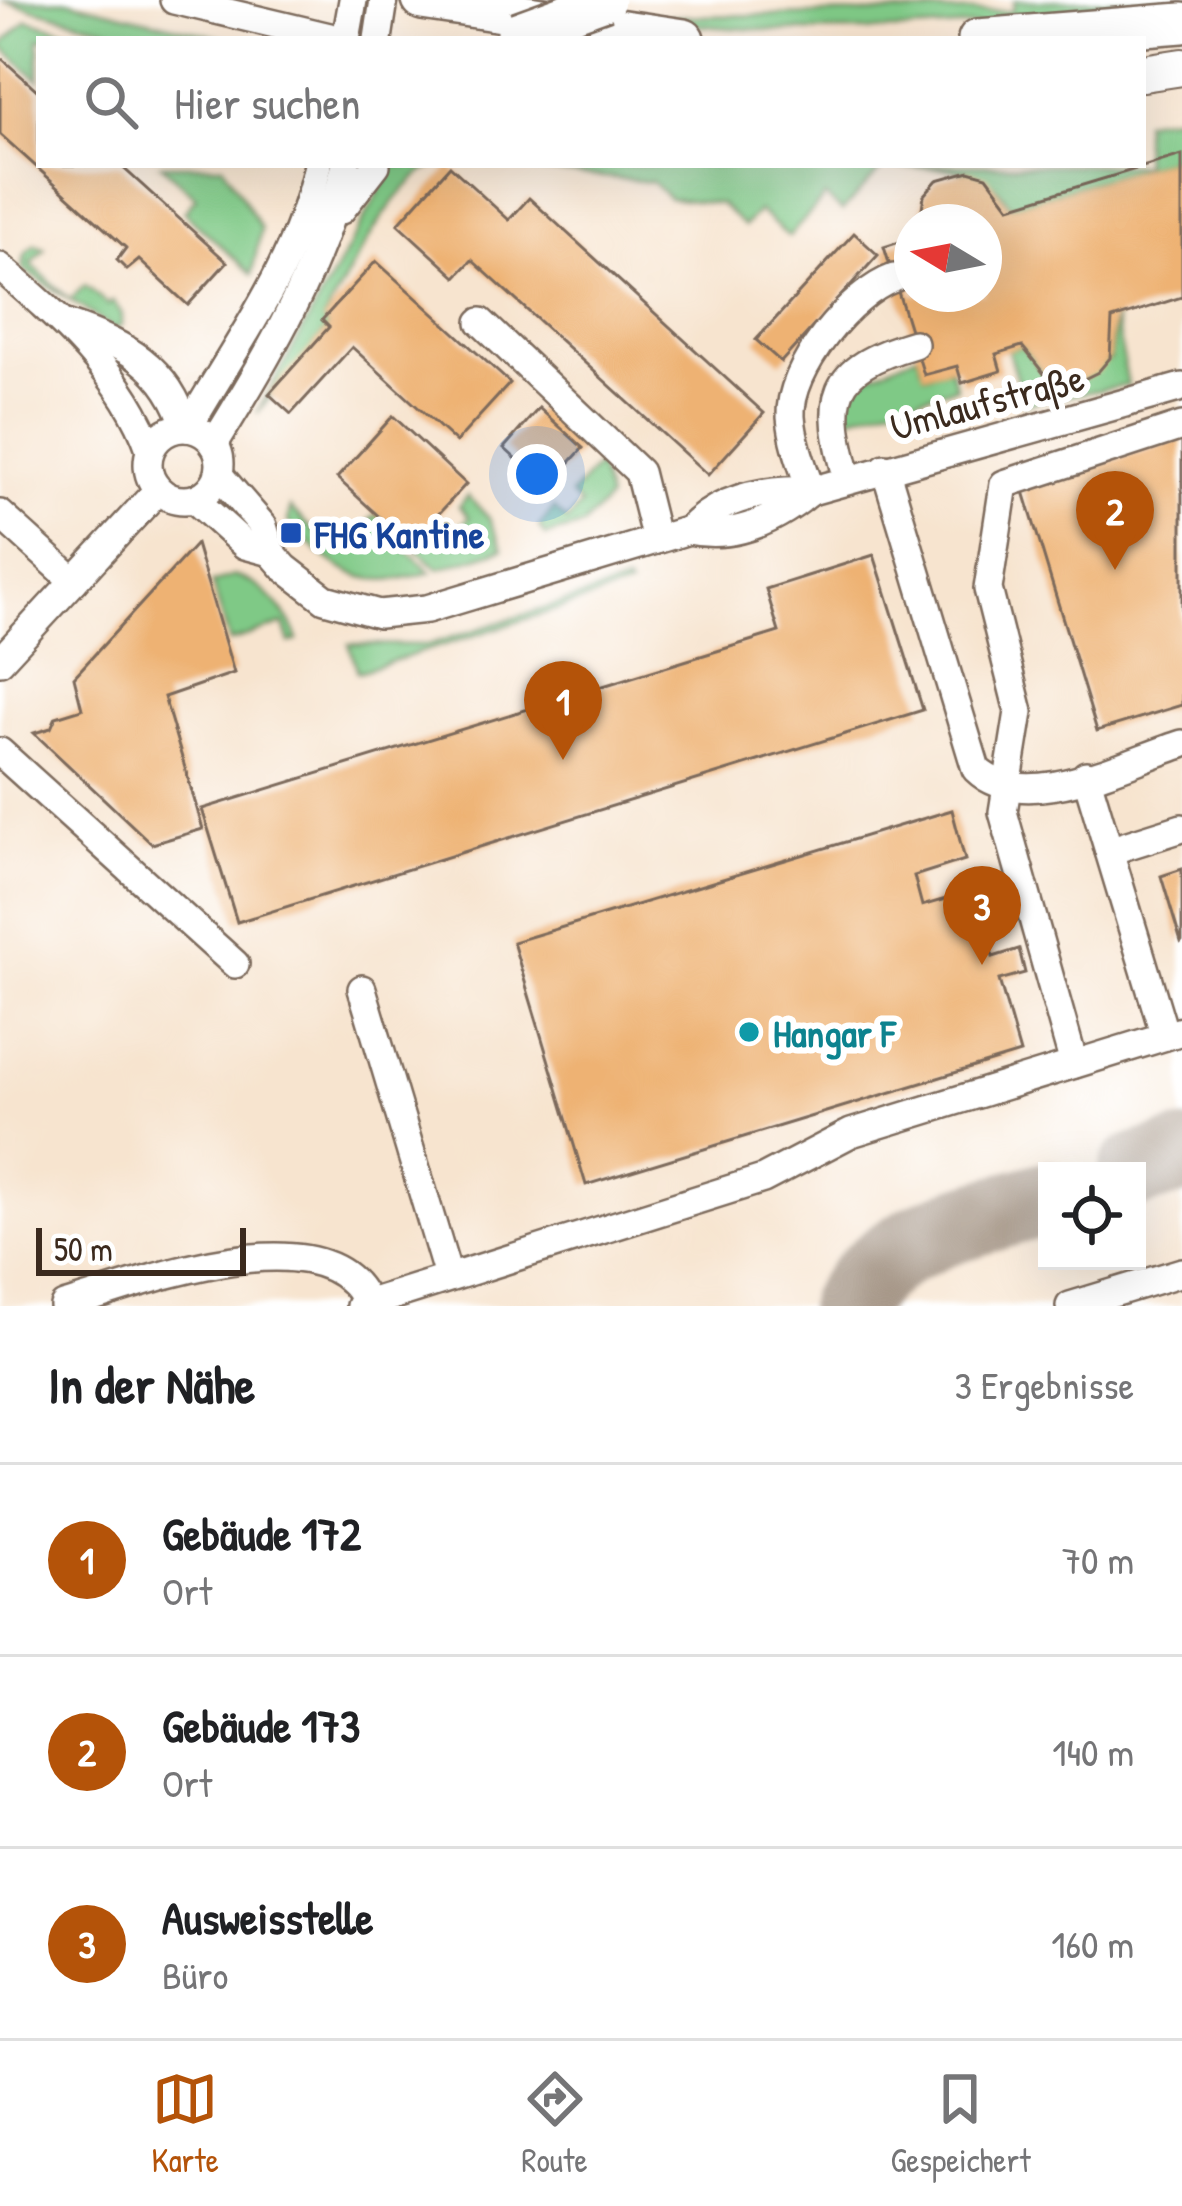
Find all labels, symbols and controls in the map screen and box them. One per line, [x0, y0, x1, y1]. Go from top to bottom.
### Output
search box [36, 36, 1146, 168]
icon: search [78, 69, 144, 135]
text: Hier suchen [174, 72, 361, 133]
north arrow [894, 204, 1002, 312]
street label: Umlaufstraße [884, 350, 1090, 452]
your location [507, 444, 567, 504]
pin: 2 [1076, 471, 1154, 570]
place label: FHG Kantine [314, 507, 485, 560]
marker: FHG Kantine [278, 520, 304, 546]
pin: 1 [524, 661, 602, 760]
pin: 3 [943, 866, 1021, 965]
place label: Hangar F [773, 1006, 898, 1060]
marker: Hangar F [736, 1019, 762, 1045]
map controls [1038, 1162, 1146, 1270]
button: locate [1038, 1162, 1146, 1270]
scale bar [36, 1222, 246, 1275]
text: 50 m [54, 1227, 113, 1271]
text: In der Nähe [48, 1350, 255, 1419]
text: 3 Ergebnisse [954, 1358, 1134, 1411]
text: Gebäude 172 [162, 1503, 361, 1564]
text: 1 [80, 1533, 94, 1586]
text: 70 m [1062, 1533, 1134, 1586]
text: Ort [162, 1564, 212, 1617]
text: Gebäude 173 [162, 1695, 360, 1756]
text: 2 [78, 1725, 96, 1778]
text: 140 m [1052, 1725, 1134, 1778]
text: Ort [162, 1756, 212, 1809]
text: Ausweisstelle [162, 1887, 373, 1948]
text: 3 [78, 1917, 96, 1970]
text: 160 m [1051, 1917, 1134, 1970]
text: Büro [162, 1948, 228, 2001]
tab: Karte [151, 2066, 219, 2182]
tab: Route [522, 2066, 588, 2182]
tab: Gespeichert [890, 2066, 1031, 2182]

